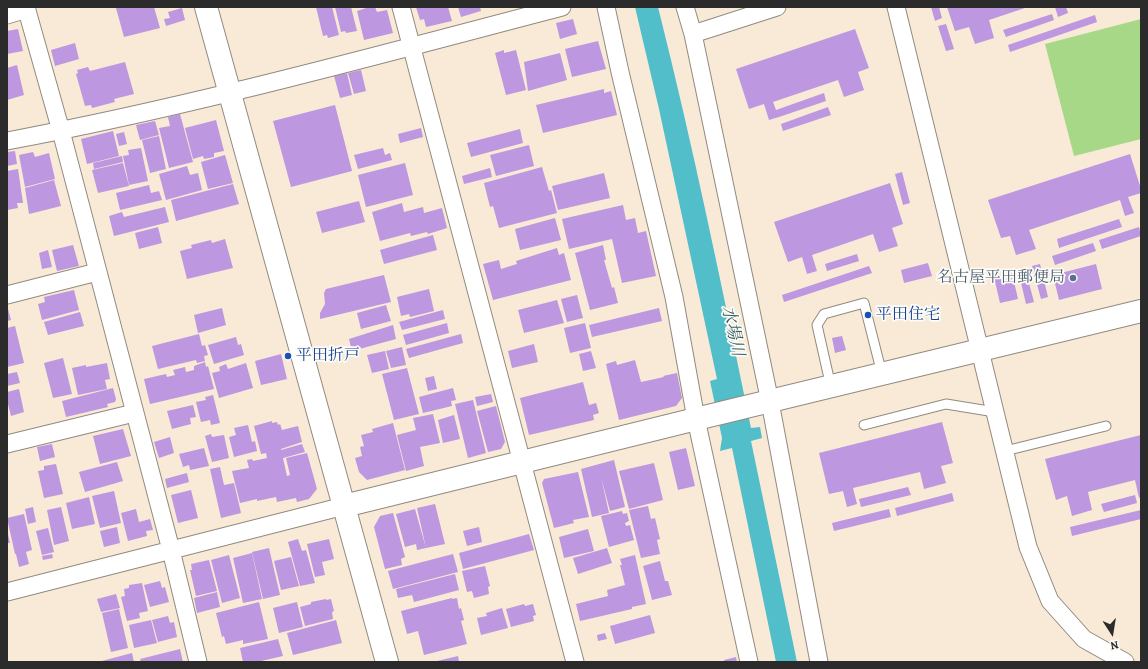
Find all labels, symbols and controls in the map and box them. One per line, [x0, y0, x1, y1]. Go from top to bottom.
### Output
place label: 名古屋平田郵便局 [937, 268, 1065, 288]
marker: 名古屋平田郵便局 [1068, 273, 1078, 283]
water label: 水場川 [717, 304, 747, 358]
place label: 平田住宅 [876, 305, 940, 325]
marker: 平田住宅 [863, 310, 873, 320]
place label: 平田折戸 [296, 346, 360, 366]
marker: 平田折戸 [283, 351, 293, 361]
north arrow [1092, 613, 1132, 653]
text: N [1109, 637, 1120, 653]

